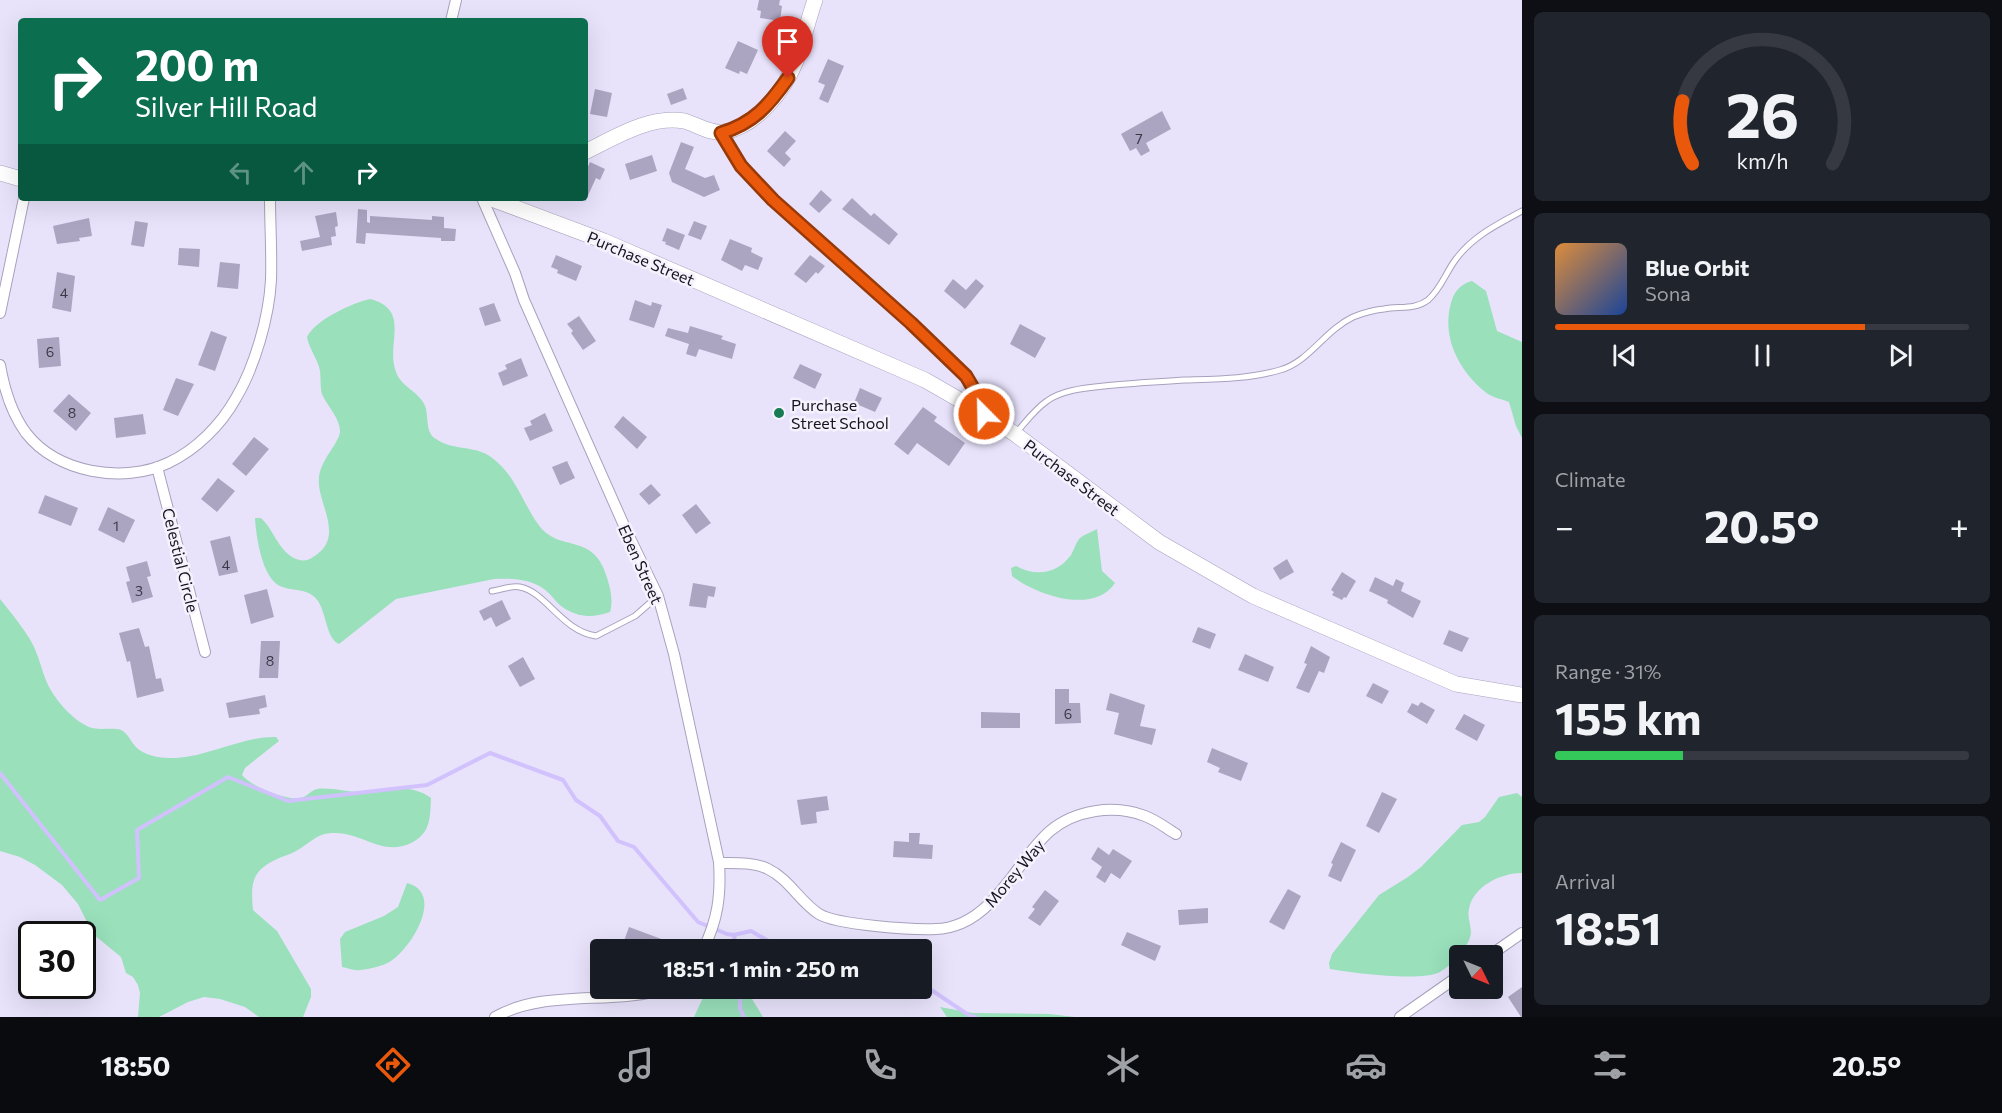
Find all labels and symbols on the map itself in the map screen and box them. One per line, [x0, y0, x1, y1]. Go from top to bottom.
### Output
pin [762, 16, 813, 78]
house number: 7 [1135, 130, 1143, 147]
street label: Purchase Street [585, 227, 698, 289]
house number: 4 [60, 284, 69, 301]
house number: 6 [46, 343, 54, 360]
position arrow [952, 382, 1016, 446]
place label: Purchase Street School [791, 395, 889, 432]
house number: 8 [68, 404, 76, 421]
marker: Purchase Street School [772, 406, 786, 420]
street label: Purchase Street [1021, 435, 1124, 519]
street label: Celestial Circle [159, 506, 203, 614]
house number: 1 [113, 517, 119, 534]
street label: Eben Street [615, 521, 667, 607]
house number: 4 [222, 556, 231, 573]
house number: 3 [135, 582, 143, 599]
house number: 8 [266, 652, 274, 669]
house number: 6 [1064, 705, 1072, 722]
street label: Morey Way [980, 835, 1048, 911]
speed limit sign: 30 [18, 921, 96, 999]
north arrow [1449, 945, 1503, 999]

